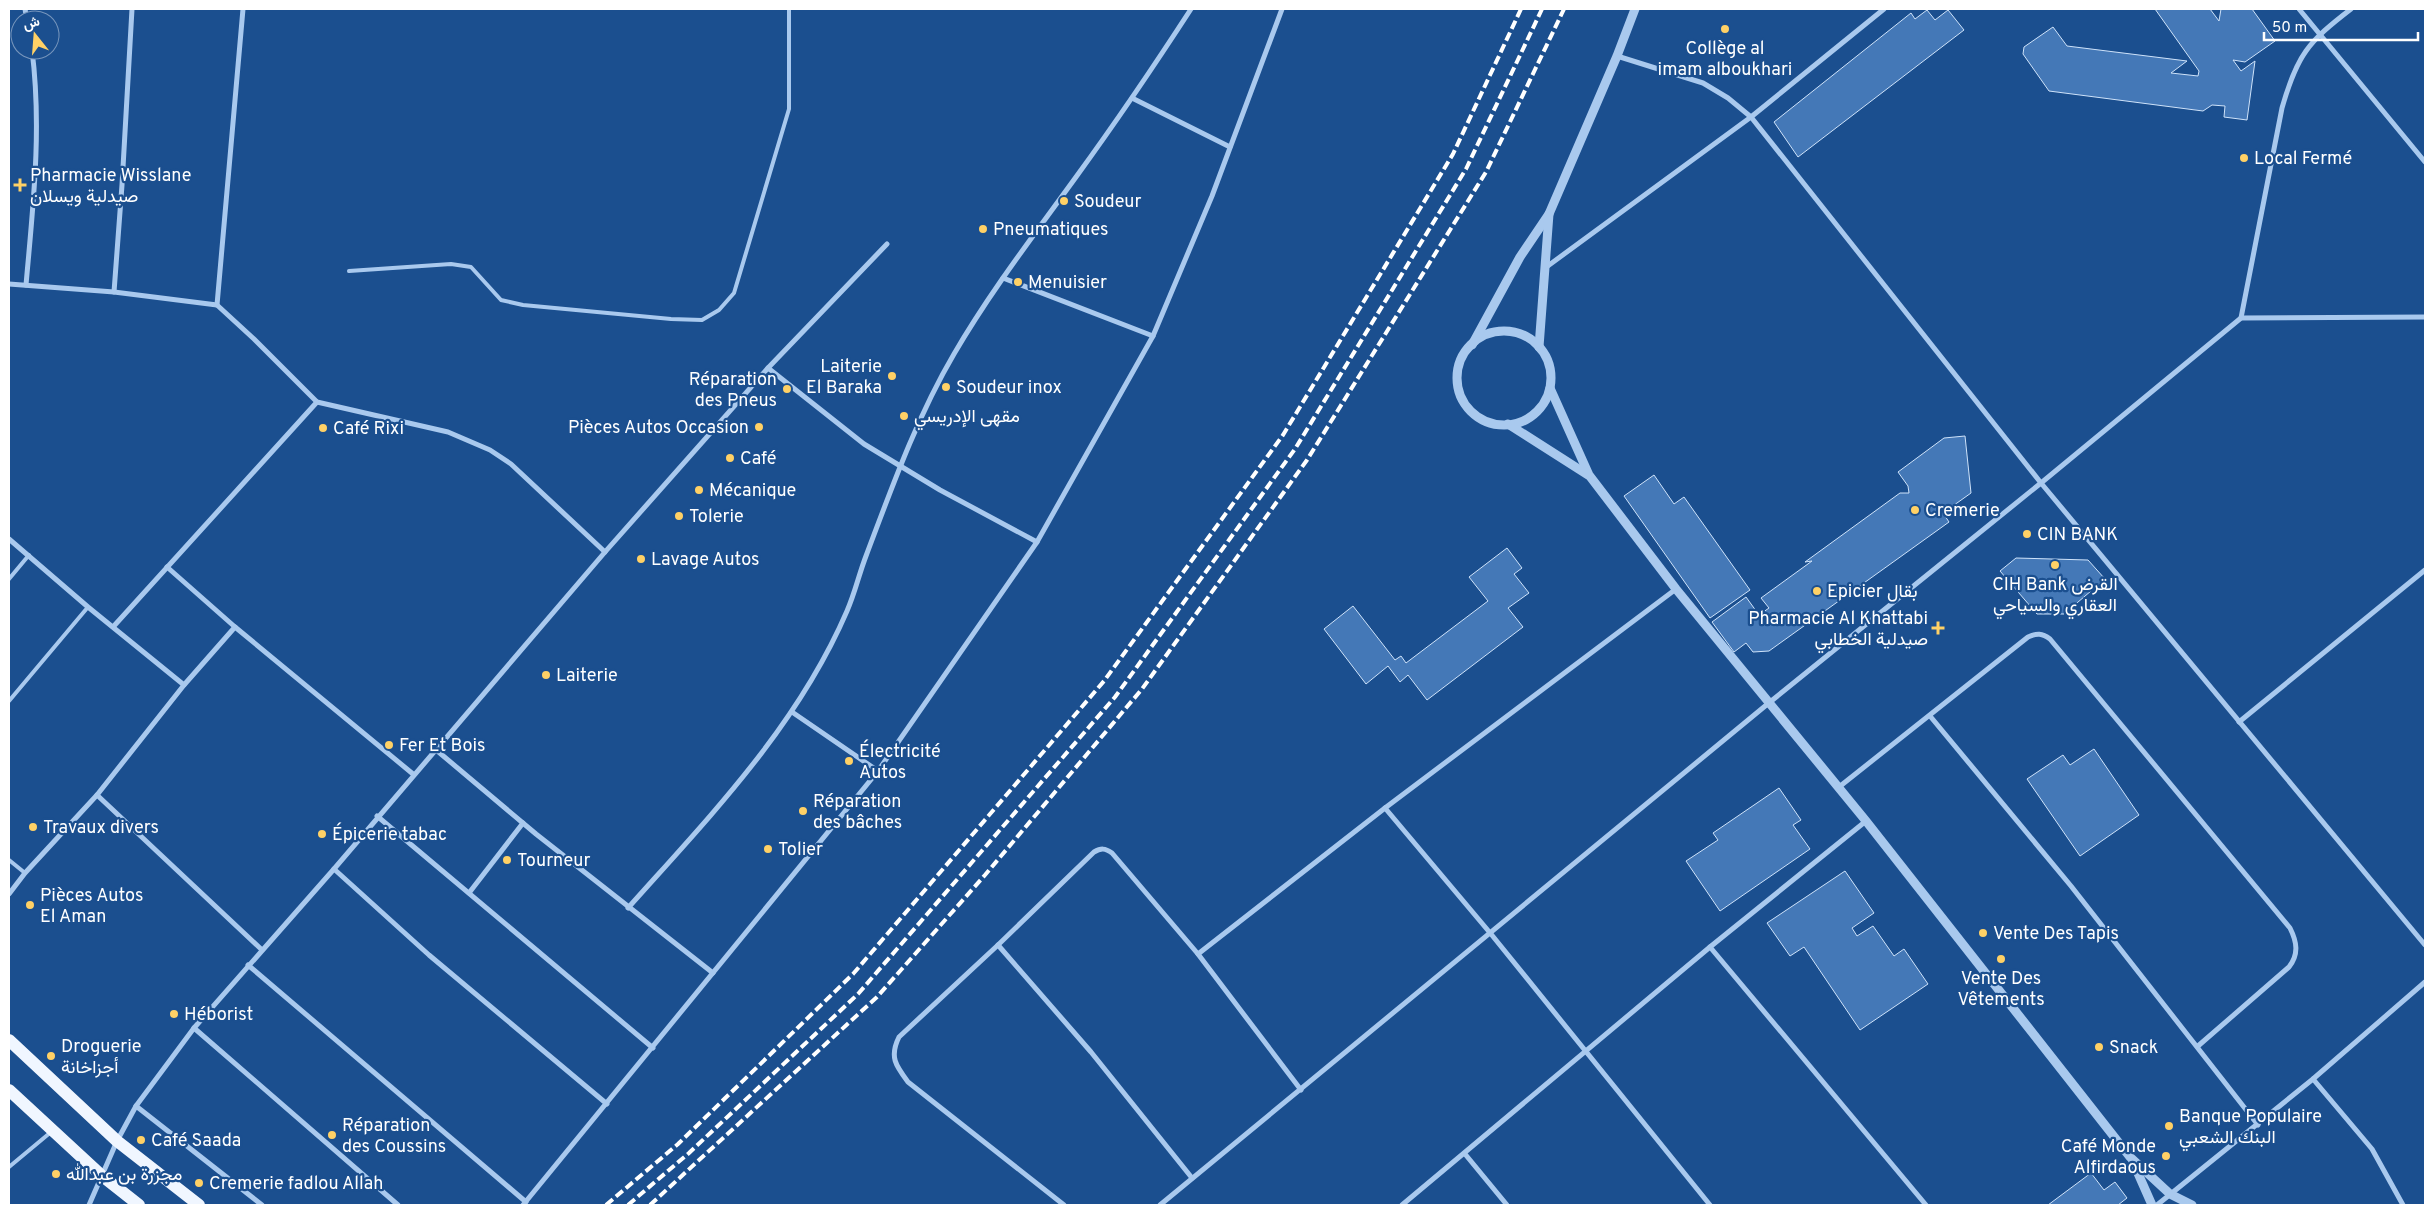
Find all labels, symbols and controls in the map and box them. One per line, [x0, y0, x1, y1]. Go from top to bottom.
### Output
north arrow [10, 10, 60, 60]
scale bar [2264, 10, 2418, 42]
text: ش [21, 13, 42, 35]
text: 50 m [2272, 19, 2307, 38]
marker: Collège al imam alboukhari [1719, 23, 1731, 35]
place label: Collège al imam alboukhari [1658, 38, 1792, 82]
place label: Local Fermé [2254, 148, 2352, 171]
marker: Local Fermé [2238, 152, 2250, 164]
place label: Pharmacie Wisslane صيدلية ويسلان [30, 165, 191, 209]
marker: Pharmacie Wisslane صيدلية ويسلان [14, 179, 26, 191]
place label: Soudeur [1074, 191, 1142, 214]
marker: Soudeur [1058, 195, 1070, 207]
place label: Pneumatiques [993, 219, 1108, 242]
marker: Pneumatiques [977, 223, 989, 235]
place label: Menuisier [1028, 272, 1107, 295]
marker: Menuisier [1012, 276, 1024, 288]
place label: Laiterie El Baraka [806, 356, 882, 400]
place label: Réparation des Pneus [689, 369, 777, 413]
marker: Laiterie El Baraka [886, 370, 898, 382]
place label: Soudeur inox [956, 377, 1062, 400]
marker: Soudeur inox [940, 381, 952, 393]
marker: Réparation des Pneus [781, 383, 793, 395]
place label: مقهى الإدريسي [914, 406, 1020, 431]
marker: مقهى الإدريسي [898, 410, 910, 422]
place label: Pièces Autos Occasion [568, 417, 749, 440]
place label: Café Rixi [333, 418, 404, 441]
marker: Pièces Autos Occasion [753, 421, 765, 433]
marker: Café Rixi [317, 422, 329, 434]
place label: Café [740, 448, 776, 471]
marker: Café [724, 452, 736, 464]
place label: Mécanique [709, 480, 796, 503]
marker: Mécanique [693, 484, 705, 496]
place label: Cremerie [1925, 500, 2000, 523]
marker: Cremerie [1909, 504, 1921, 516]
place label: Tolerie [689, 506, 744, 529]
marker: Tolerie [673, 510, 685, 522]
place label: CIN BANK [2037, 524, 2118, 547]
marker: CIN BANK [2021, 528, 2033, 540]
place label: Lavage Autos [651, 549, 760, 572]
marker: Lavage Autos [635, 553, 647, 565]
marker: CIH Bank القرض العقاري والسياحي [2049, 559, 2061, 571]
place label: CIH Bank القرض العقاري والسياحي [1992, 574, 2118, 620]
place label: Epicier بقال [1827, 581, 1918, 604]
marker: Epicier بقال [1811, 585, 1823, 597]
place label: Pharmacie Al Khattabi صيدلية الخطابي [1748, 608, 1928, 654]
marker: Pharmacie Al Khattabi صيدلية الخطابي [1932, 622, 1944, 634]
place label: Laiterie [556, 665, 618, 688]
marker: Laiterie [540, 669, 552, 681]
place label: Fer Et Bois [399, 735, 486, 758]
marker: Fer Et Bois [383, 739, 395, 751]
place label: Électricité Autos [859, 739, 941, 785]
marker: Électricité Autos [843, 755, 855, 767]
place label: Réparation des bâches [813, 791, 902, 835]
marker: Réparation des bâches [797, 805, 809, 817]
place label: Travaux divers [43, 817, 159, 840]
marker: Travaux divers [27, 821, 39, 833]
place label: Épicerie tabac [332, 822, 447, 847]
marker: Épicerie tabac [316, 828, 328, 840]
place label: Tolier [778, 839, 823, 862]
marker: Tolier [762, 843, 774, 855]
place label: Tourneur [517, 850, 590, 873]
marker: Tourneur [501, 854, 513, 866]
place label: Pièces Autos El Aman [40, 885, 143, 929]
marker: Pièces Autos El Aman [24, 899, 36, 911]
place label: Vente Des Tapis [1993, 923, 2119, 946]
marker: Vente Des Tapis [1977, 927, 1989, 939]
marker: Vente Des Vêtements [1995, 953, 2007, 965]
place label: Vente Des Vêtements [1957, 968, 2045, 1012]
place label: Héborist [184, 1004, 253, 1027]
marker: Héborist [168, 1008, 180, 1020]
place label: Droguerie أجزاخانة [61, 1036, 141, 1080]
place label: Snack [2109, 1037, 2158, 1060]
marker: Snack [2093, 1041, 2105, 1053]
marker: Droguerie أجزاخانة [45, 1050, 57, 1062]
place label: Banque Populaire البنك الشعبي [2179, 1106, 2322, 1152]
place label: Réparation des Coussins [342, 1115, 446, 1159]
marker: Banque Populaire البنك الشعبي [2163, 1120, 2175, 1132]
marker: Réparation des Coussins [326, 1129, 338, 1141]
place label: Café Saada [151, 1130, 241, 1153]
marker: Café Saada [135, 1134, 147, 1146]
place label: Café Monde Alfirdaous [2061, 1136, 2156, 1180]
marker: Café Monde Alfirdaous [2160, 1150, 2172, 1162]
place label: مجزرة بن عبدالله [66, 1163, 182, 1187]
marker: مجزرة بن عبدالله [50, 1168, 62, 1180]
place label: Cremerie fadlou Allah [209, 1173, 383, 1196]
marker: Cremerie fadlou Allah [193, 1177, 205, 1189]

